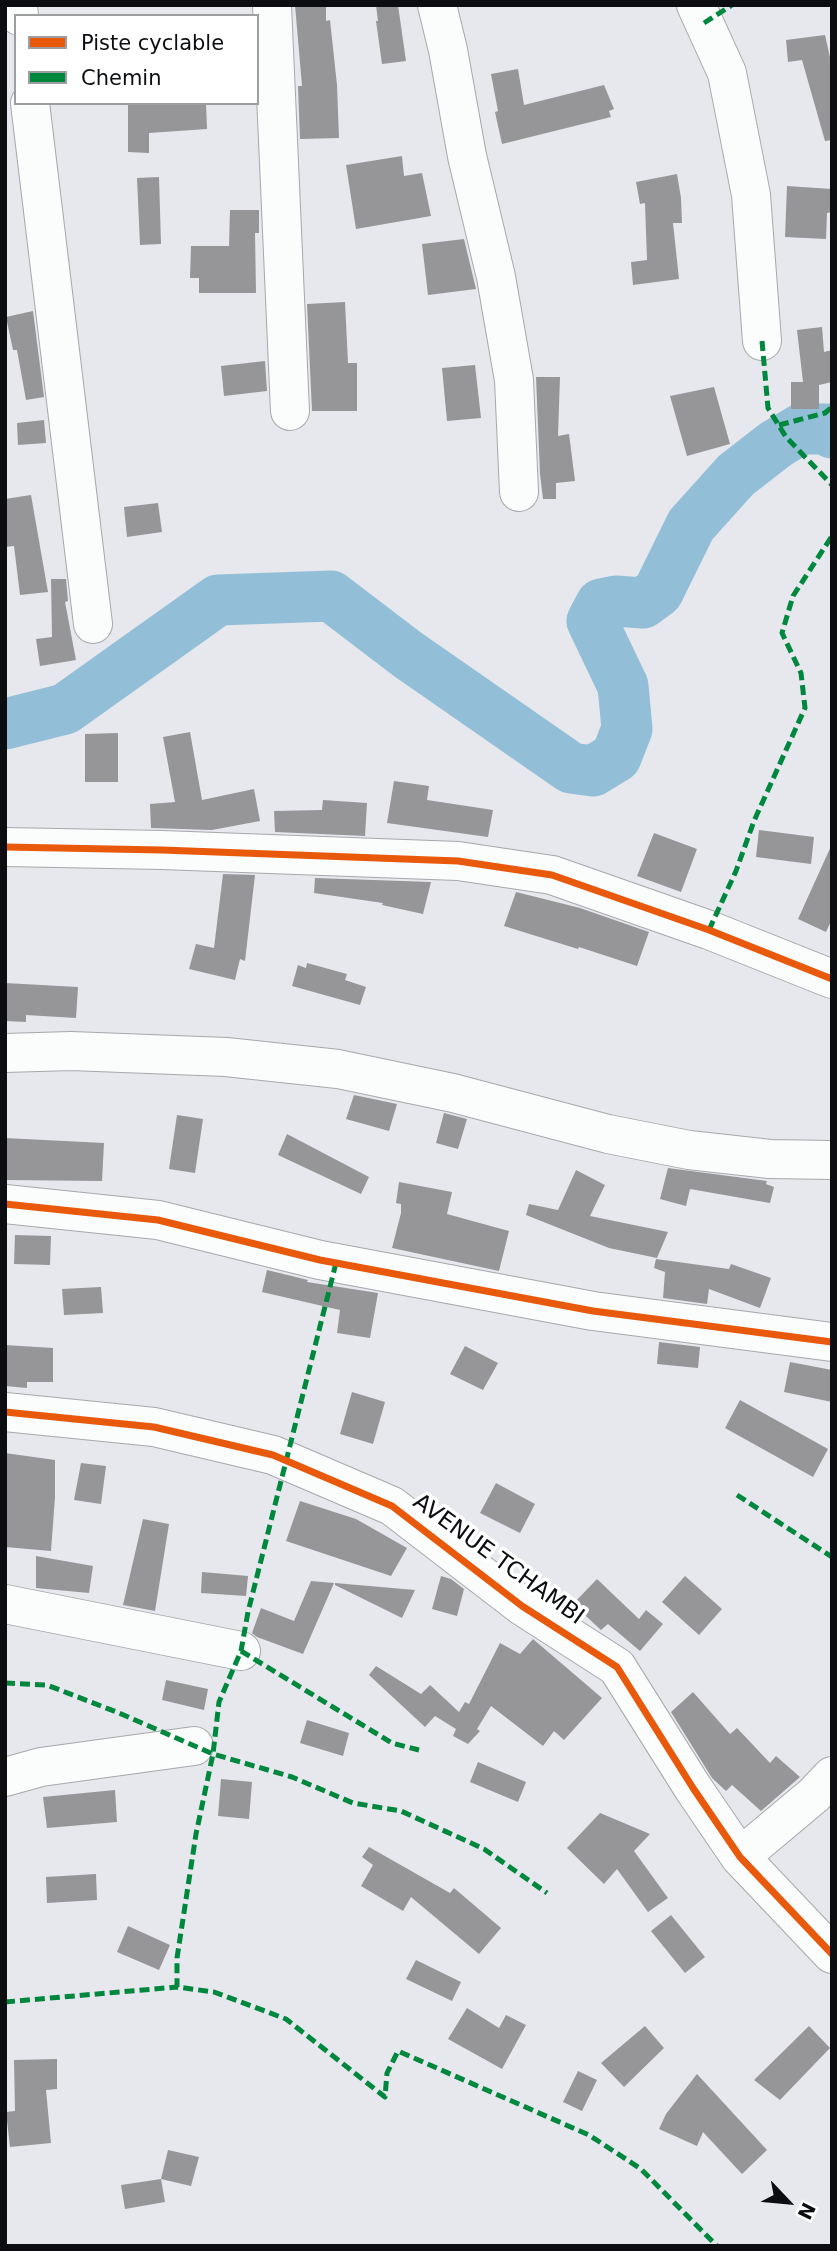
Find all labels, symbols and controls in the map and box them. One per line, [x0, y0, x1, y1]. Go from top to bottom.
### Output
legend [14, 14, 259, 105]
text: Piste cyclable [81, 31, 224, 55]
text: Chemin [81, 66, 162, 90]
street label: AVENUE TCHAMBI [407, 1489, 589, 1631]
north arrow [753, 2167, 823, 2237]
text: N [794, 2199, 820, 2223]

